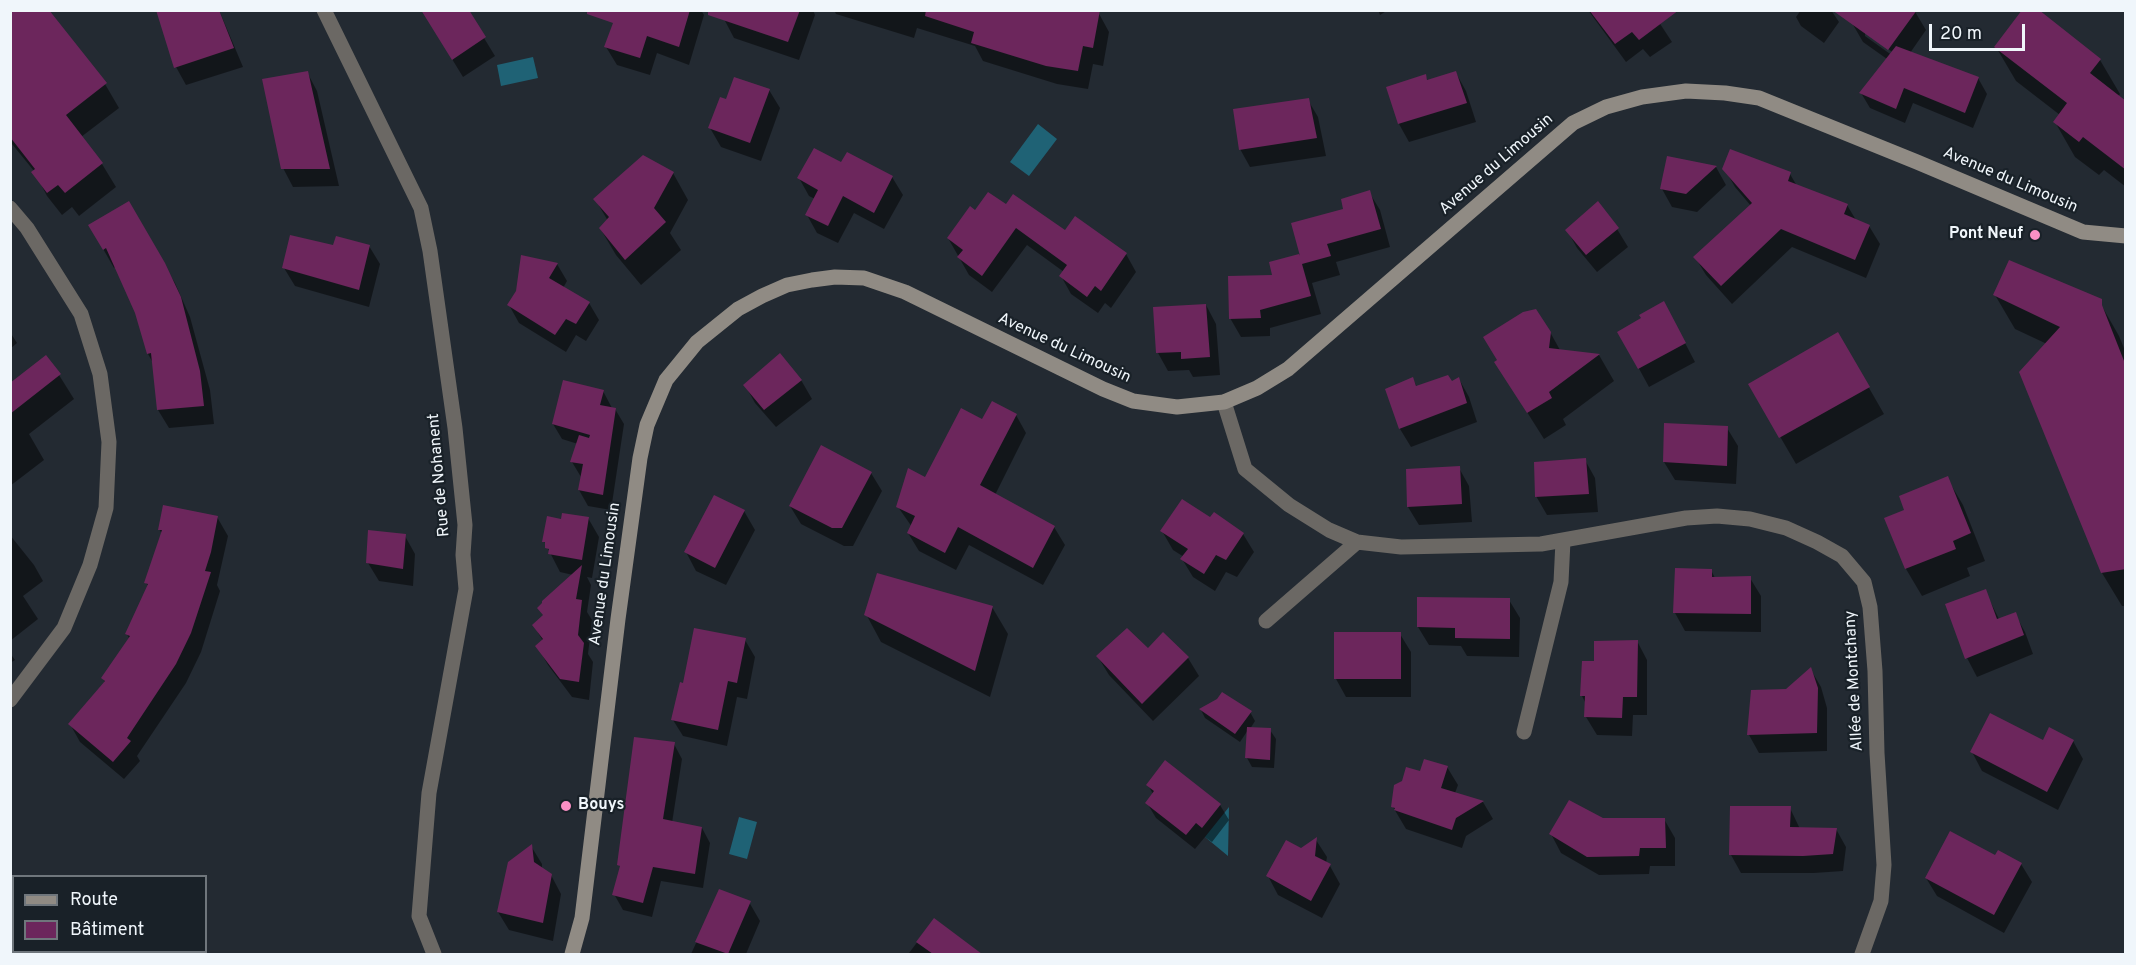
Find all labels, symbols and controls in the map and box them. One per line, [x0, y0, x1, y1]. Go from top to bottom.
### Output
scale bar [1932, 12, 2028, 50]
text: 20 m [1940, 23, 1982, 46]
street label: Avenue du Limousin [1436, 110, 1558, 220]
street label: Avenue du Limousin [1940, 144, 2080, 218]
place label: Pont Neuf [1949, 225, 2023, 245]
marker: Pont Neuf [2028, 228, 2042, 242]
street label: Avenue du Limousin [995, 310, 1133, 388]
street label: Rue de Nohanent [425, 412, 455, 538]
street label: Avenue du Limousin [586, 501, 626, 647]
street label: Allée de Montchany [1842, 610, 1868, 752]
place label: Bouys [578, 796, 624, 816]
marker: Bouys [559, 799, 573, 813]
legend [12, 875, 207, 953]
text: Route [70, 889, 118, 912]
text: Bâtiment [70, 919, 144, 942]

